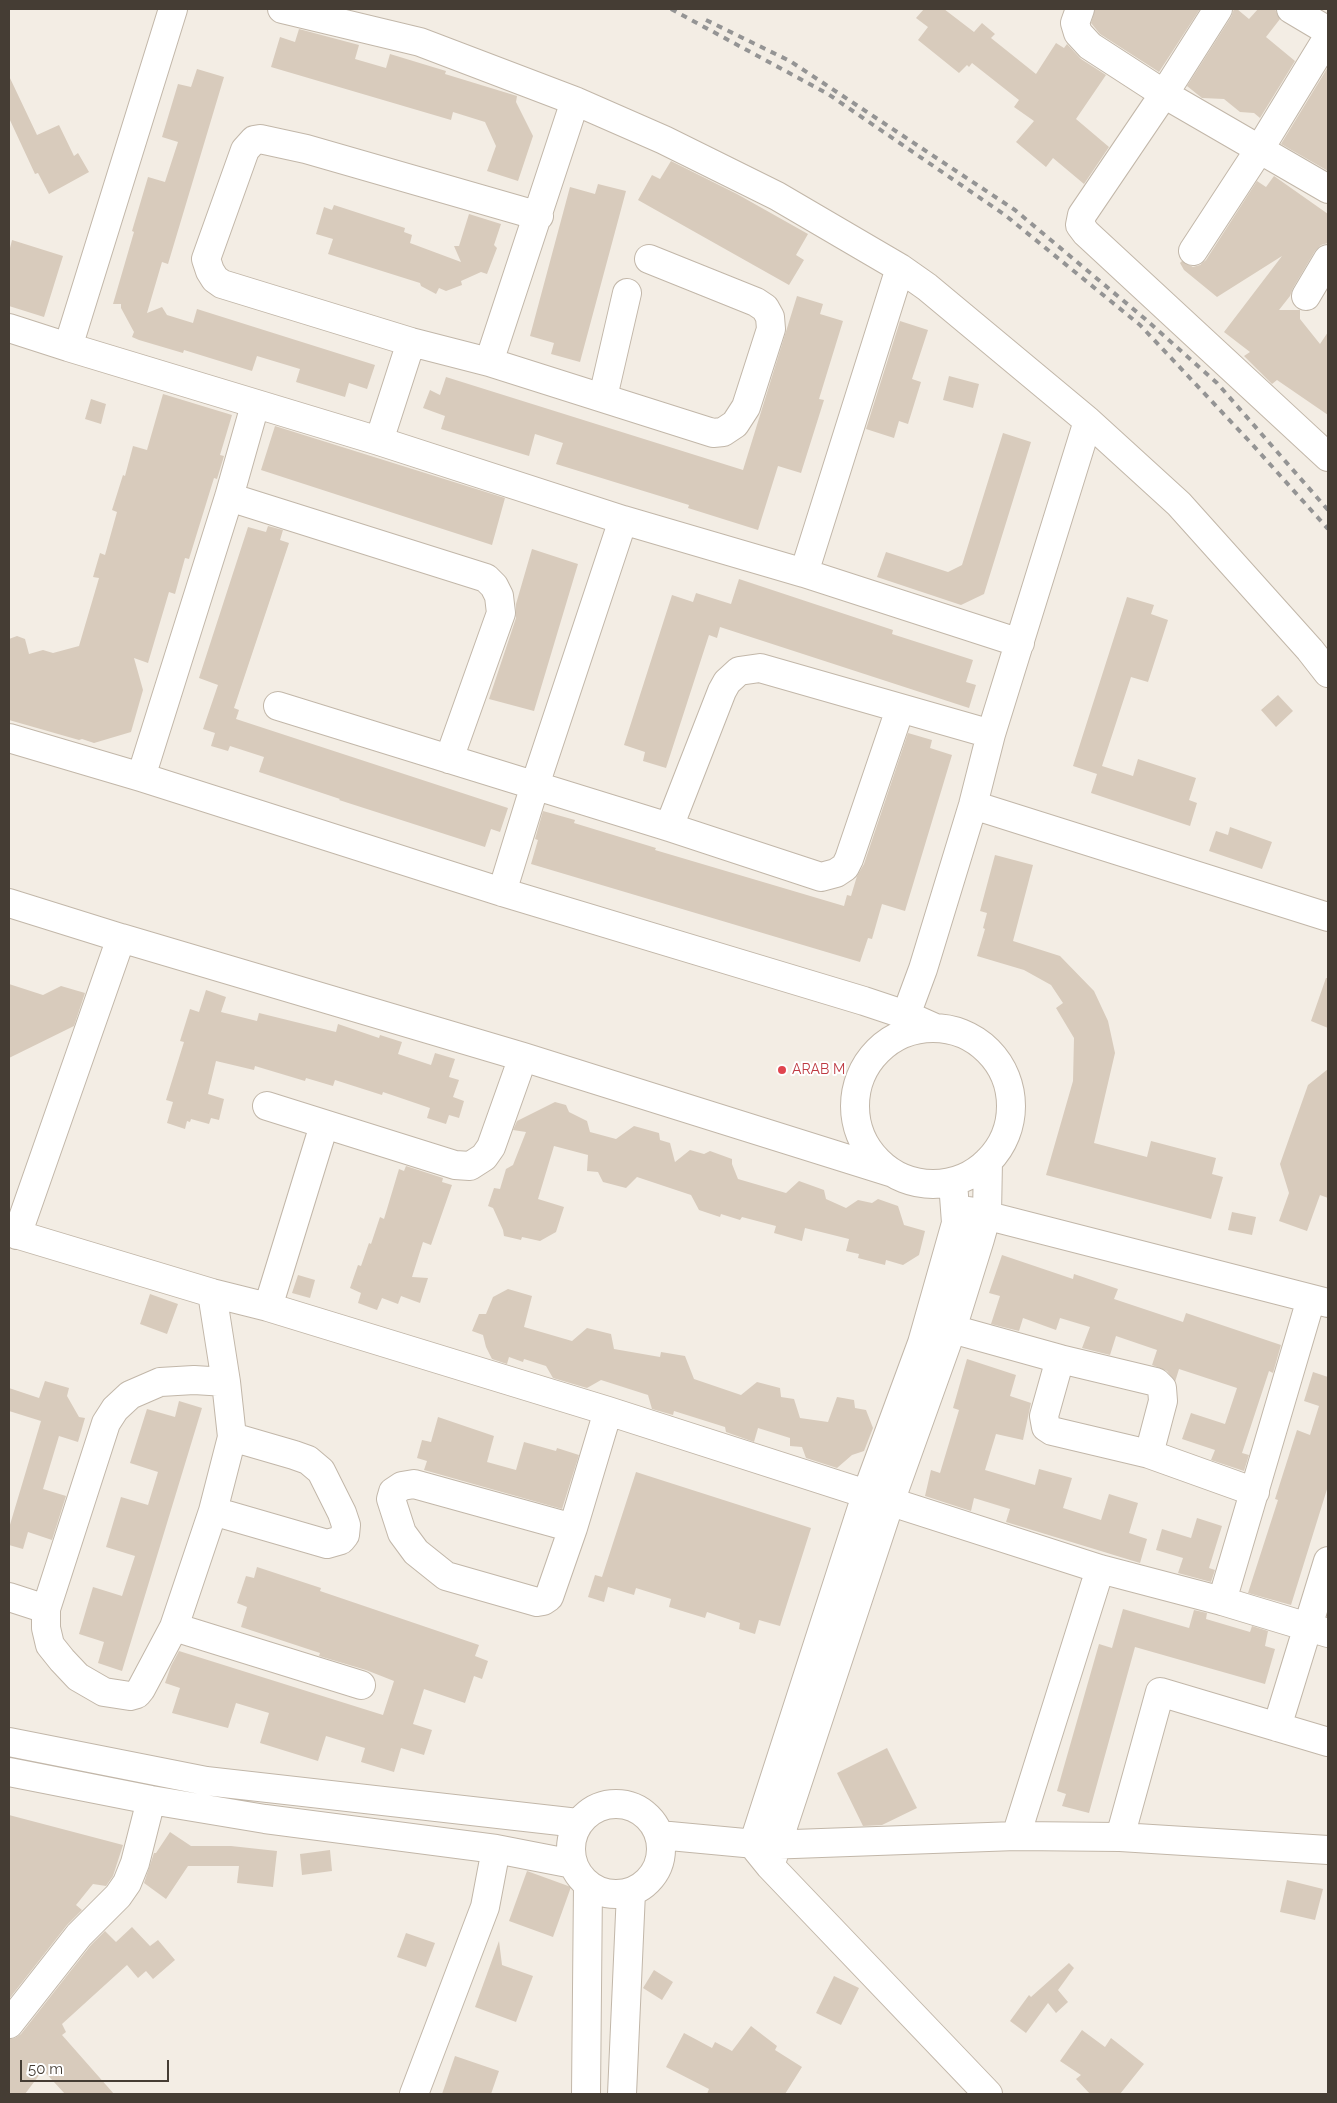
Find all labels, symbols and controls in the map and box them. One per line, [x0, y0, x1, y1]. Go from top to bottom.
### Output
place label: ARAB M [792, 1062, 845, 1078]
marker: ARAB M [776, 1064, 788, 1076]
scale bar [22, 2050, 171, 2082]
text: 50 m [28, 2060, 63, 2078]

